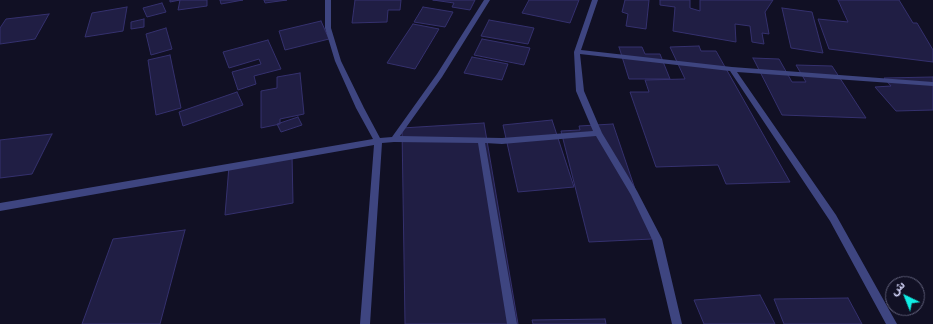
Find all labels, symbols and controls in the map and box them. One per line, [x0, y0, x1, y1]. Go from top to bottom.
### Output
north arrow [885, 276, 925, 316]
text: ش [887, 278, 907, 297]

